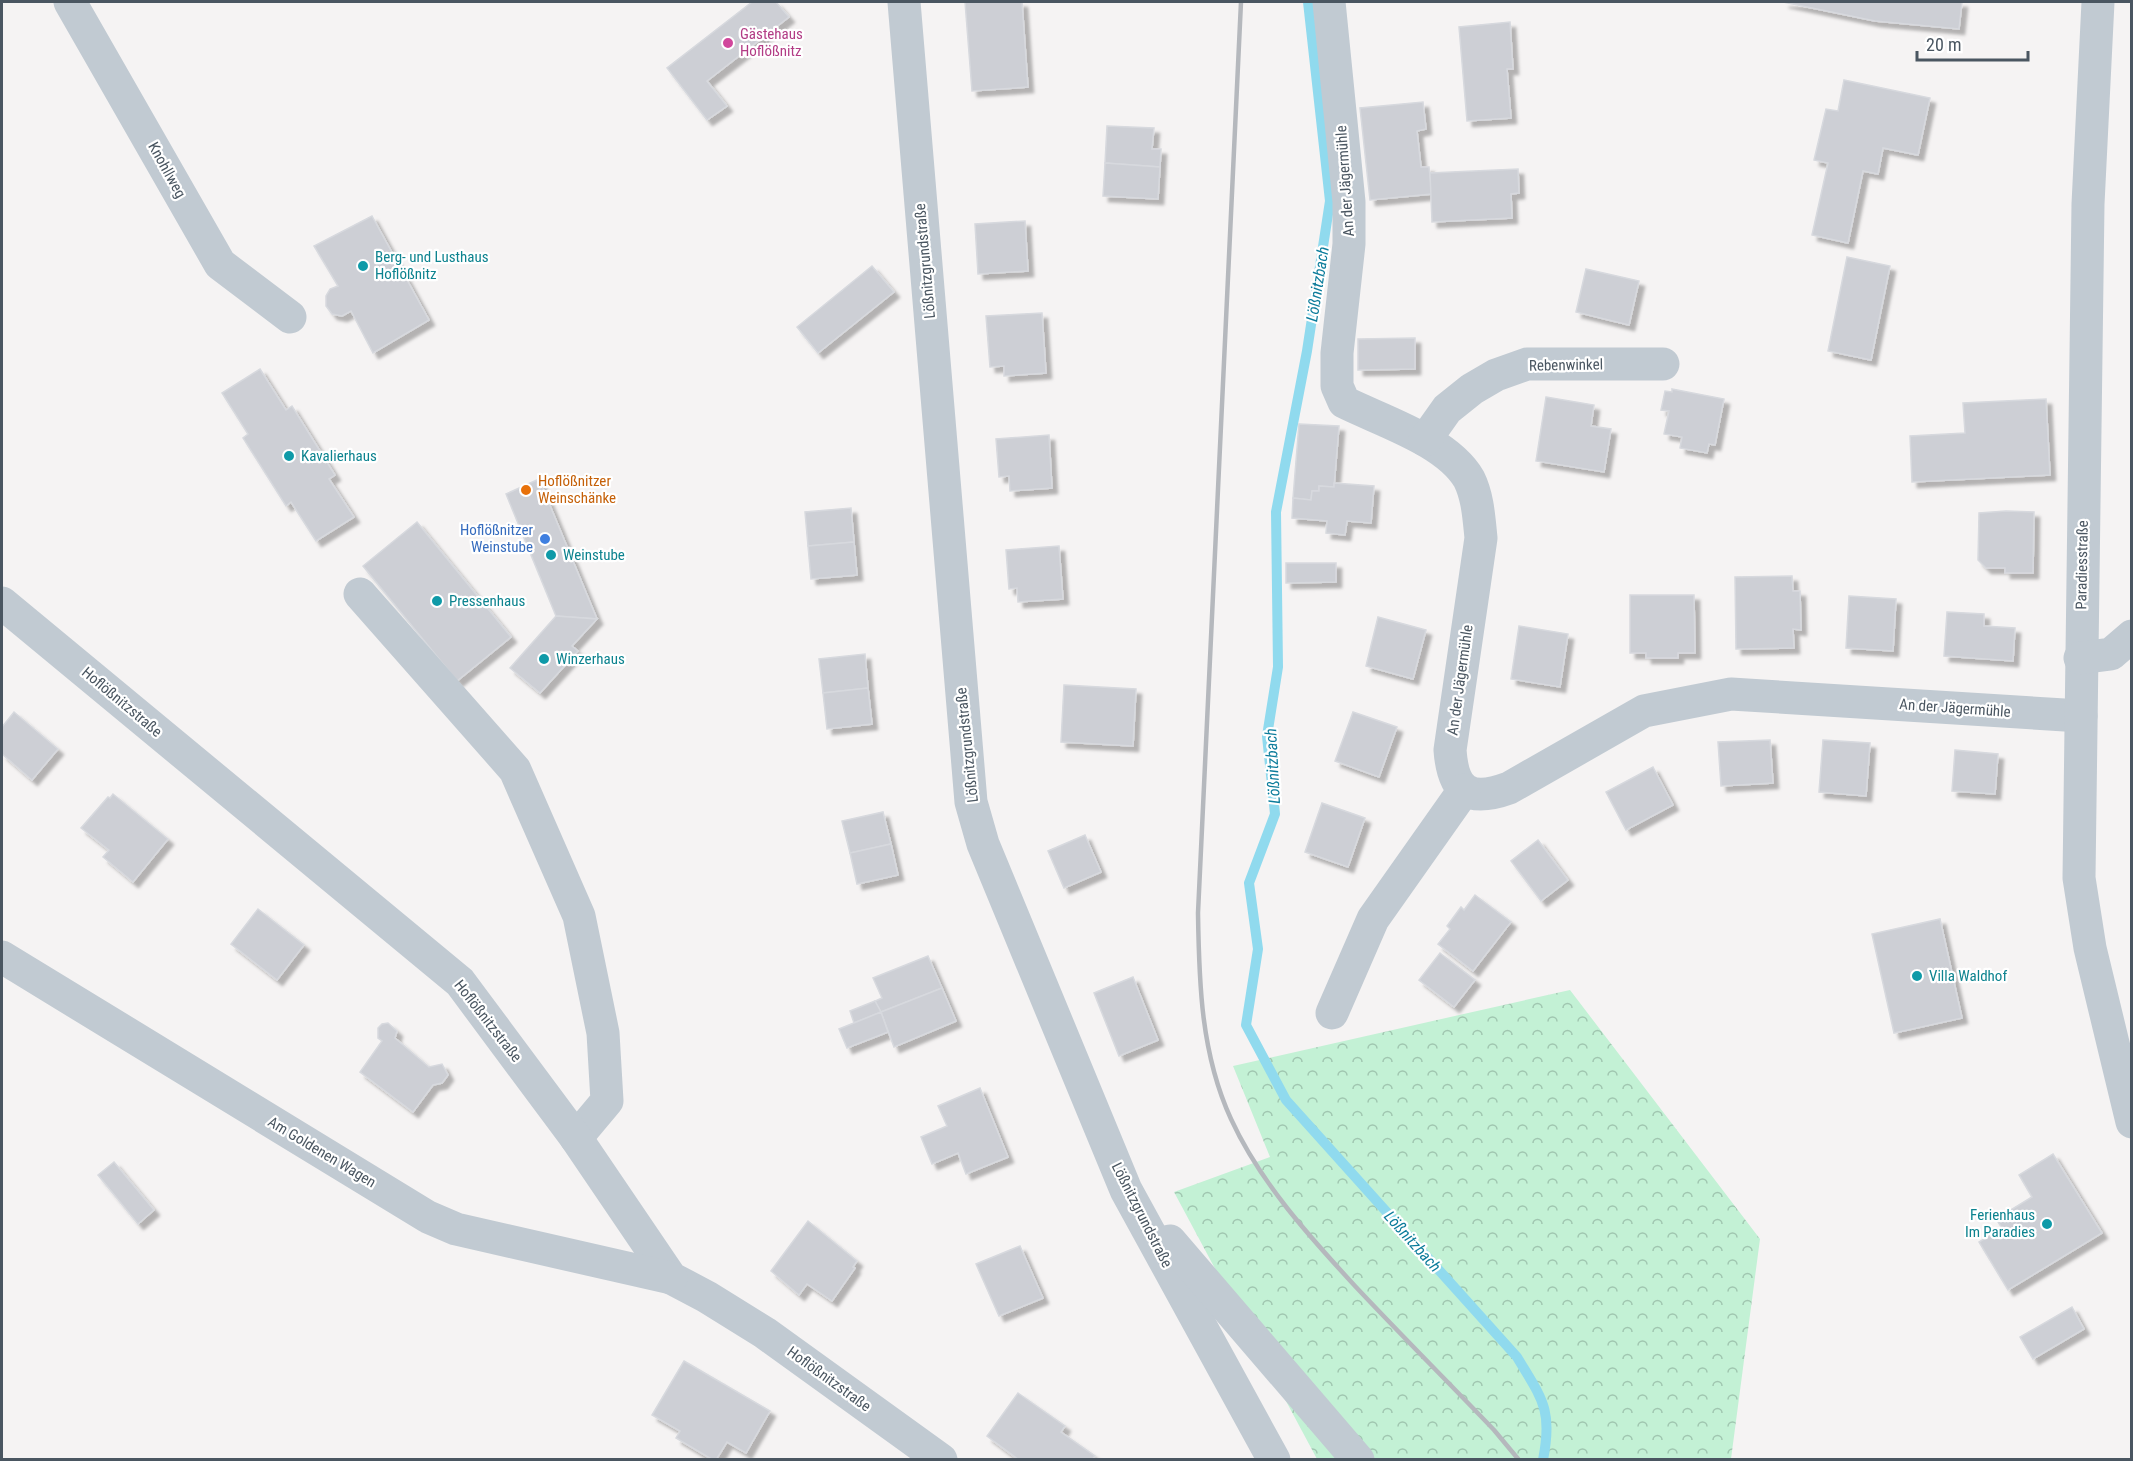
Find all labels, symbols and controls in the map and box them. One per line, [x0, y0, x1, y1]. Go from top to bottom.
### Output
scale bar [1917, 24, 2028, 62]
place label: Gästehaus Hoflößnitz [740, 25, 803, 60]
text: 20 m [1926, 34, 1961, 55]
marker: Gästehaus Hoflößnitz [721, 36, 735, 50]
street label: An der Jägermühle [1332, 125, 1358, 237]
street label: Knohllweg [144, 139, 190, 201]
street label: Lößnitzgrundstraße [911, 203, 939, 319]
water label: Lößnitzbach [1302, 245, 1333, 323]
place label: Berg- und Lusthaus Hoflößnitz [375, 248, 489, 283]
marker: Berg- und Lusthaus Hoflößnitz [356, 259, 370, 273]
street label: Rebenwinkel [1529, 355, 1603, 375]
place label: Kavalierhaus [301, 447, 377, 465]
marker: Kavalierhaus [282, 449, 296, 463]
place label: Hoflößnitzer Weinschänke [538, 472, 616, 507]
marker: Hoflößnitzer Weinschänke [519, 483, 533, 497]
street label: Paradiesstraße [2072, 520, 2092, 610]
place label: Hoflößnitzer Weinstube [460, 521, 533, 556]
marker: Hoflößnitzer Weinstube [538, 532, 552, 546]
place label: Weinstube [563, 546, 625, 564]
marker: Weinstube [544, 548, 558, 562]
place label: Pressenhaus [449, 592, 525, 610]
marker: Pressenhaus [430, 594, 444, 608]
street label: An der Jägermühle [1443, 624, 1477, 736]
place label: Winzerhaus [556, 650, 625, 668]
marker: Winzerhaus [537, 652, 551, 666]
street label: Hoflößnitzstraße [78, 663, 166, 741]
street label: Lößnitzgrundstraße [952, 687, 982, 803]
street label: An der Jägermühle [1899, 695, 2011, 721]
water label: Lößnitzbach [1261, 728, 1284, 804]
place label: Villa Waldhof [1929, 967, 2007, 985]
marker: Villa Waldhof [1910, 969, 1924, 983]
street label: Hoflößnitzstraße [450, 976, 526, 1066]
street label: Am Goldenen Wagen [265, 1113, 379, 1191]
street label: Lößnitzgrundstraße [1108, 1159, 1176, 1271]
place label: Ferienhaus Im Paradies [1965, 1206, 2035, 1241]
water label: Lößnitzbach [1380, 1207, 1445, 1276]
marker: Ferienhaus Im Paradies [2040, 1217, 2054, 1231]
street label: Hoflößnitzstraße [784, 1343, 874, 1415]

